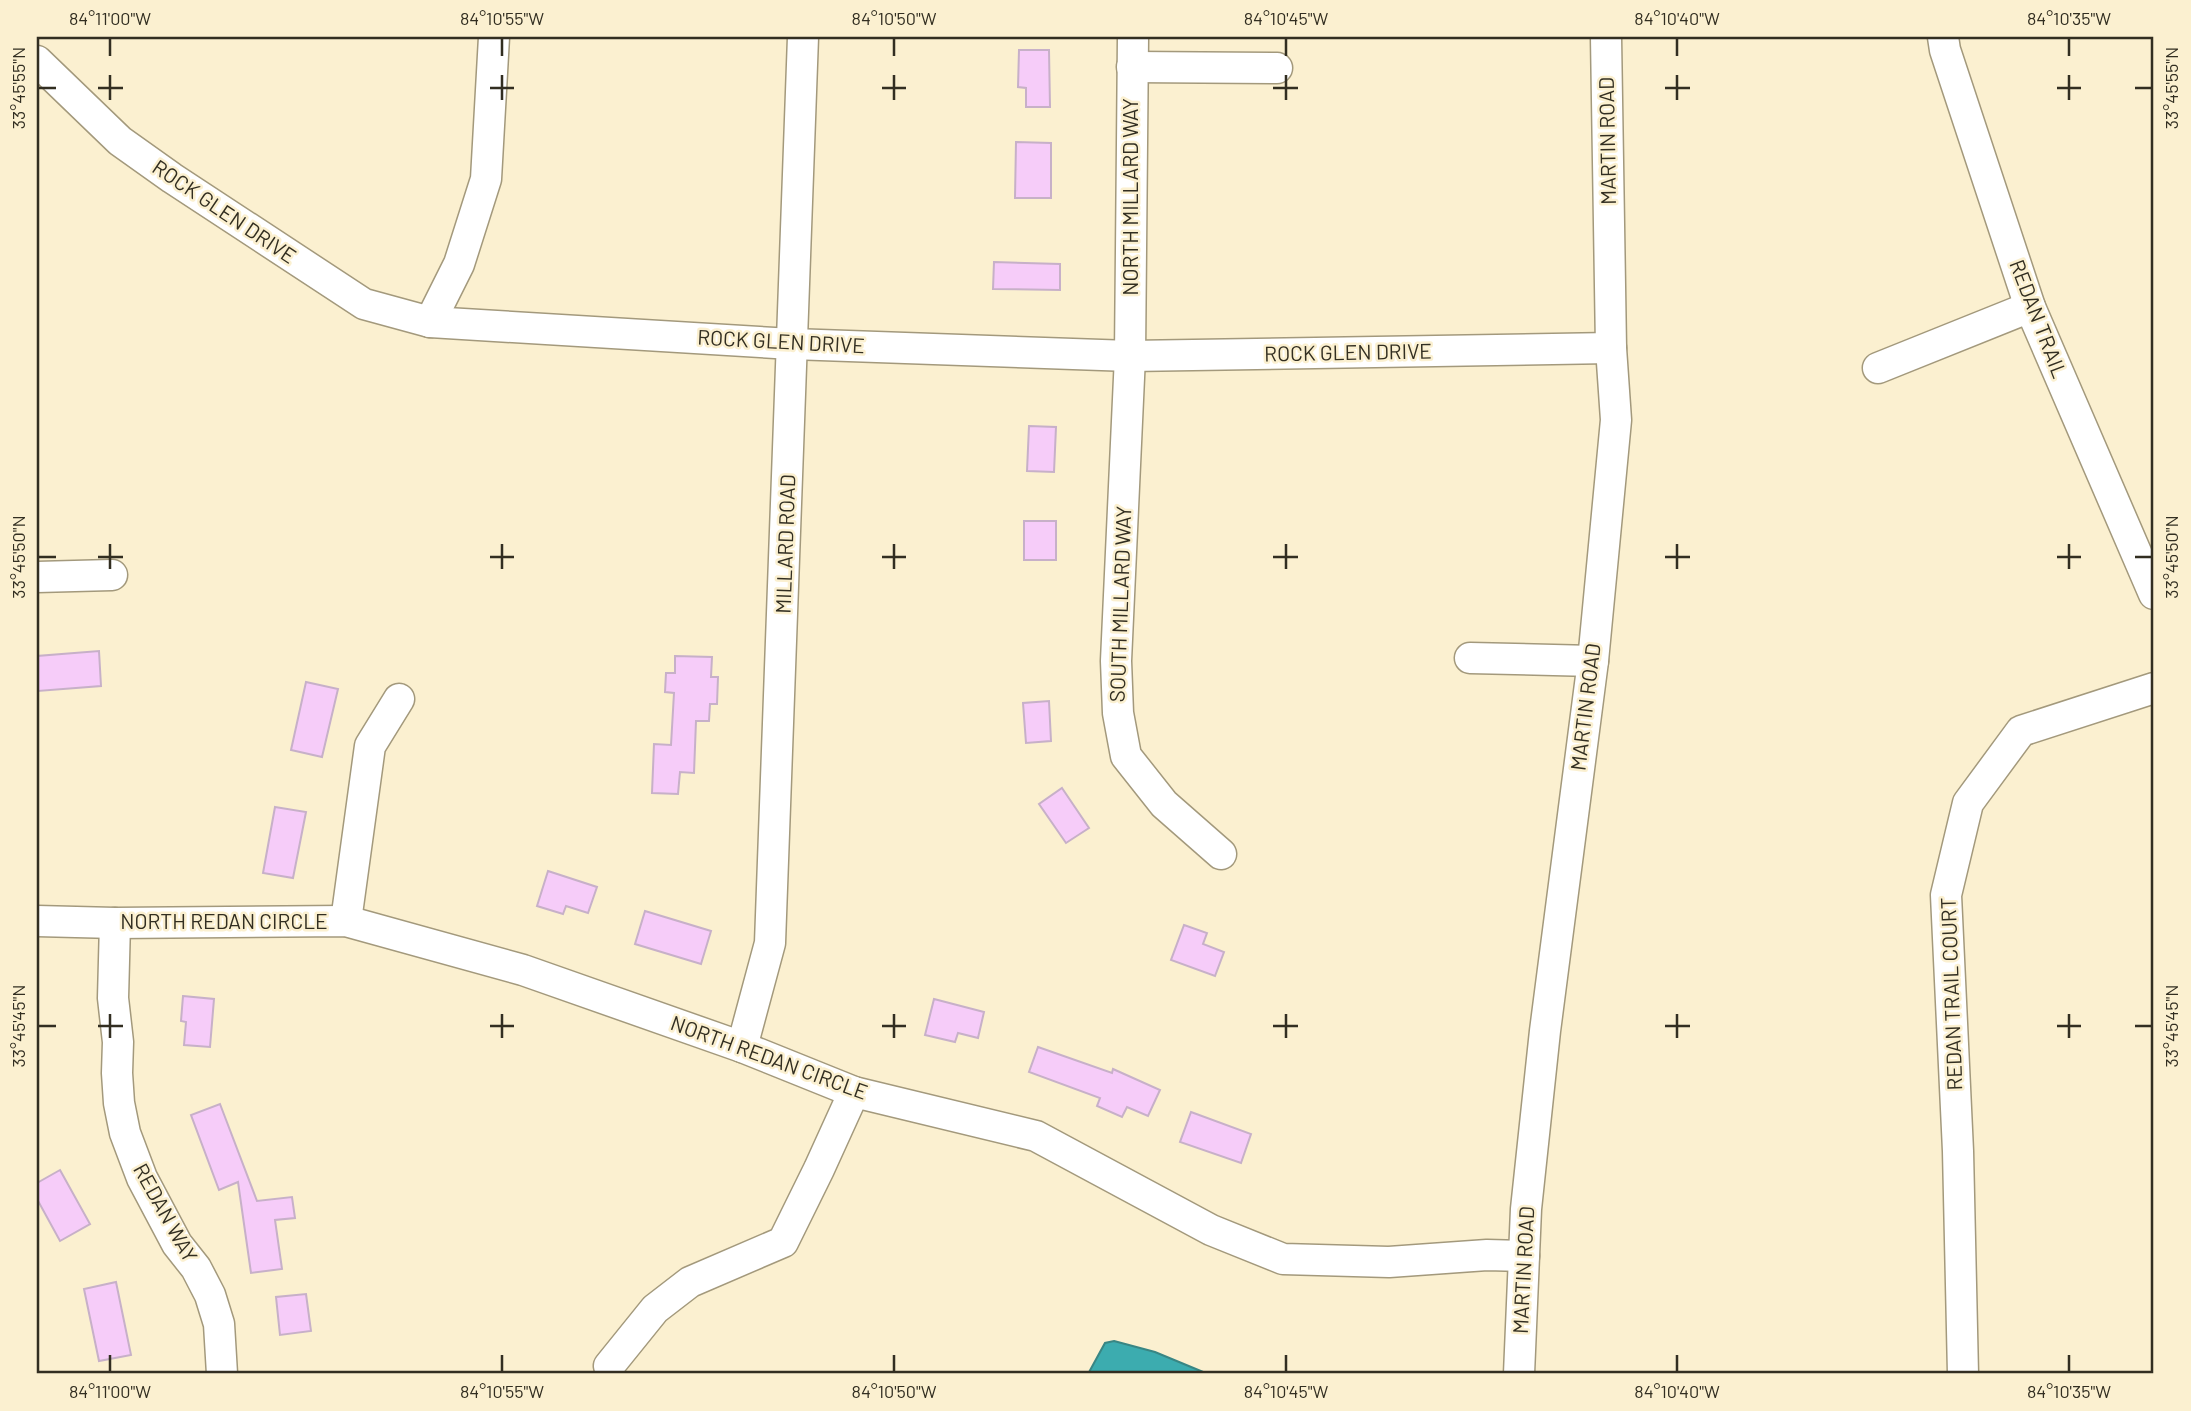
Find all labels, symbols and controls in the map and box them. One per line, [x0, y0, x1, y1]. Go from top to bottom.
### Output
text: 84°11'00"W [69, 7, 151, 29]
text: 84°10'55"W [460, 7, 544, 29]
text: 84°10'50"W [852, 7, 937, 29]
text: 84°10'45"W [1244, 7, 1328, 29]
text: 84°10'40"W [1634, 7, 1720, 29]
text: 84°10'35"W [2027, 7, 2111, 29]
text: 33°45'55"N [7, 47, 29, 129]
text: 33°45'55"N [2160, 47, 2182, 129]
street label: MARTIN ROAD [1593, 77, 1620, 205]
street label: NORTH MILLARD WAY [1117, 98, 1142, 296]
street label: ROCK GLEN DRIVE [148, 154, 301, 268]
street label: REDAN TRAIL [2005, 256, 2073, 381]
street label: ROCK GLEN DRIVE [697, 324, 865, 357]
street label: ROCK GLEN DRIVE [1264, 338, 1432, 365]
street label: MILLARD ROAD [770, 474, 799, 614]
street label: SOUTH MILLARD WAY [1104, 505, 1135, 703]
text: 33°45'50"N [7, 515, 29, 599]
text: 33°45'50"N [2160, 515, 2182, 599]
street label: MARTIN ROAD [1564, 642, 1605, 772]
street label: REDAN TRAIL COURT [1935, 897, 1966, 1091]
street label: NORTH REDAN CIRCLE [120, 908, 328, 933]
text: 33°45'45"N [7, 985, 29, 1067]
text: 33°45'45"N [2160, 985, 2182, 1067]
street label: NORTH REDAN CIRCLE [668, 1009, 871, 1104]
street label: REDAN WAY [129, 1159, 204, 1266]
street label: MARTIN ROAD [1507, 1205, 1538, 1334]
text: 84°11'00"W [69, 1380, 151, 1402]
text: 84°10'55"W [460, 1380, 544, 1402]
text: 84°10'50"W [852, 1380, 937, 1402]
text: 84°10'45"W [1244, 1380, 1328, 1402]
text: 84°10'40"W [1634, 1380, 1720, 1402]
text: 84°10'35"W [2027, 1380, 2111, 1402]

